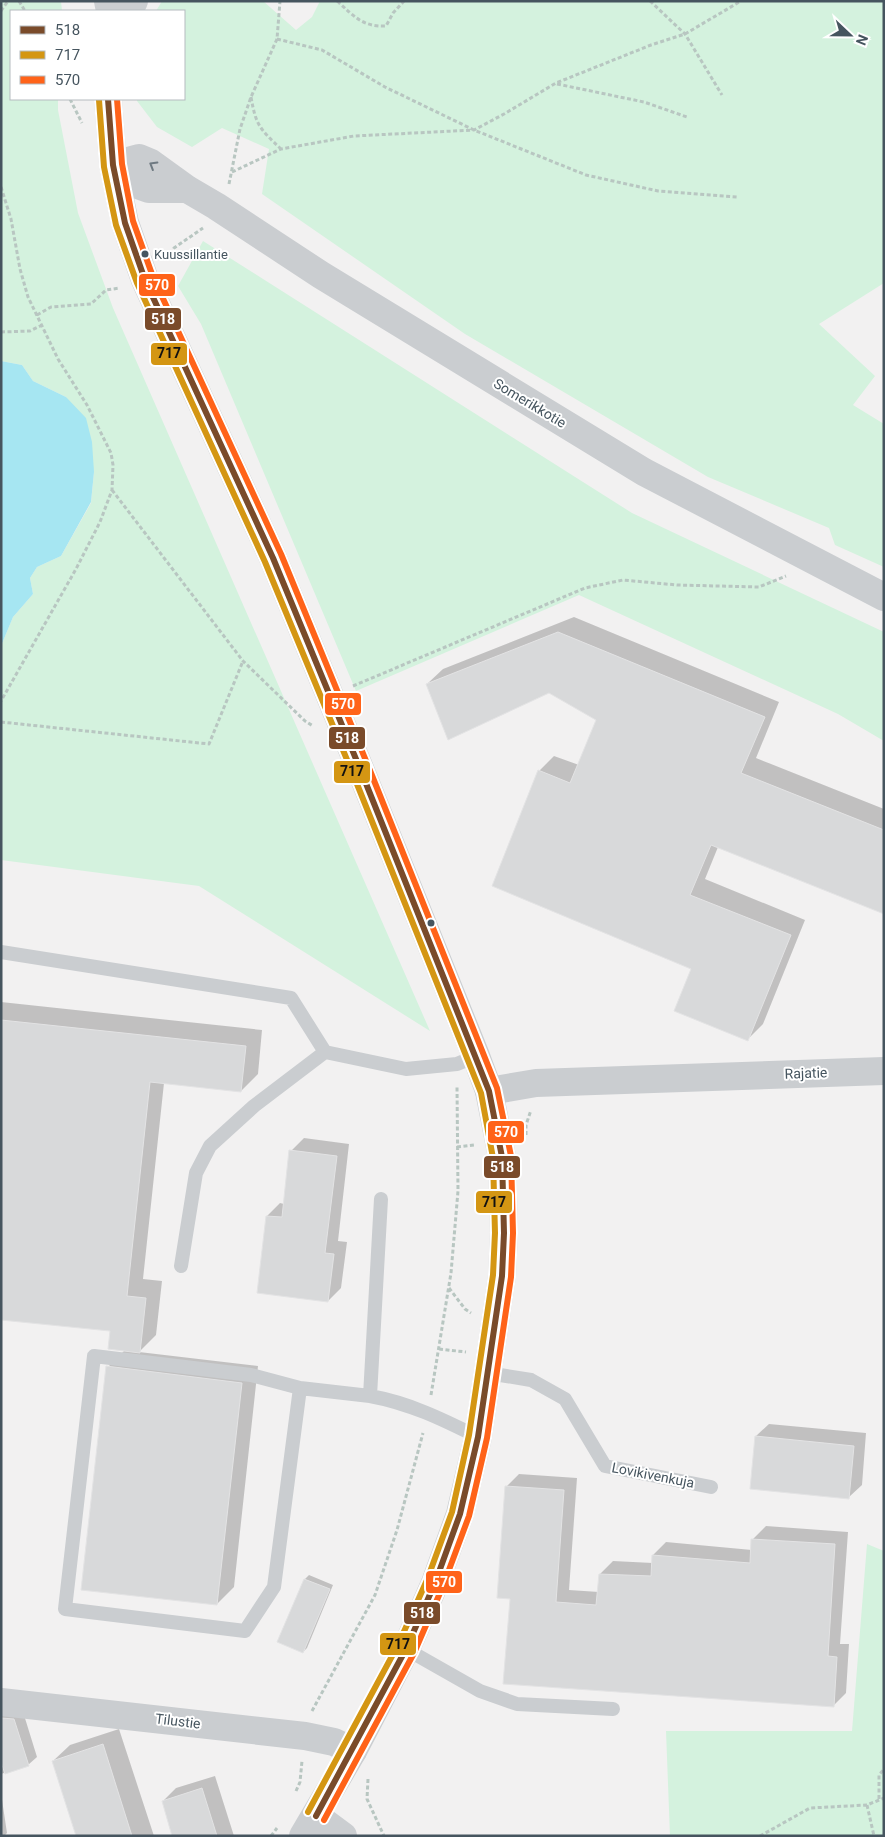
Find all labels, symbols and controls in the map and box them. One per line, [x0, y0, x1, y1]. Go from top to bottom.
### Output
legend [10, 10, 185, 100]
north arrow [825, 10, 875, 60]
text: 518 [55, 21, 80, 39]
text: N [853, 32, 871, 47]
text: 717 [55, 46, 80, 64]
text: 570 [55, 71, 80, 89]
one-way arrow [149, 162, 158, 172]
place label: Kuussillantie [154, 247, 228, 262]
marker: Kuussillantie [140, 249, 150, 259]
line badge: 570 [138, 273, 176, 297]
text: 570 [145, 277, 169, 293]
line badge: 518 [144, 307, 182, 331]
text: 518 [151, 311, 175, 327]
line badge: 717 [150, 342, 188, 366]
text: 717 [157, 345, 181, 361]
street label: Somerikkotie [491, 375, 569, 431]
line badge: 570 [324, 692, 362, 716]
text: 570 [331, 696, 355, 712]
line badge: 518 [328, 726, 366, 750]
text: 518 [335, 730, 359, 746]
line badge: 717 [333, 760, 371, 784]
text: 717 [340, 763, 364, 779]
unlabelled marker [426, 918, 436, 928]
street label: Rajatie [784, 1064, 828, 1082]
line badge: 570 [487, 1120, 525, 1144]
text: 570 [494, 1124, 518, 1140]
line badge: 518 [483, 1155, 521, 1179]
text: 518 [490, 1159, 514, 1175]
line badge: 717 [475, 1190, 513, 1214]
text: 717 [482, 1194, 506, 1210]
street label: Lovikivenkuja [610, 1459, 696, 1491]
line badge: 570 [425, 1570, 463, 1594]
text: 570 [432, 1574, 456, 1590]
line badge: 518 [403, 1601, 441, 1625]
text: 518 [410, 1605, 434, 1621]
line badge: 717 [379, 1632, 417, 1656]
text: 717 [386, 1636, 410, 1652]
street label: Tilustie [154, 1710, 202, 1732]

